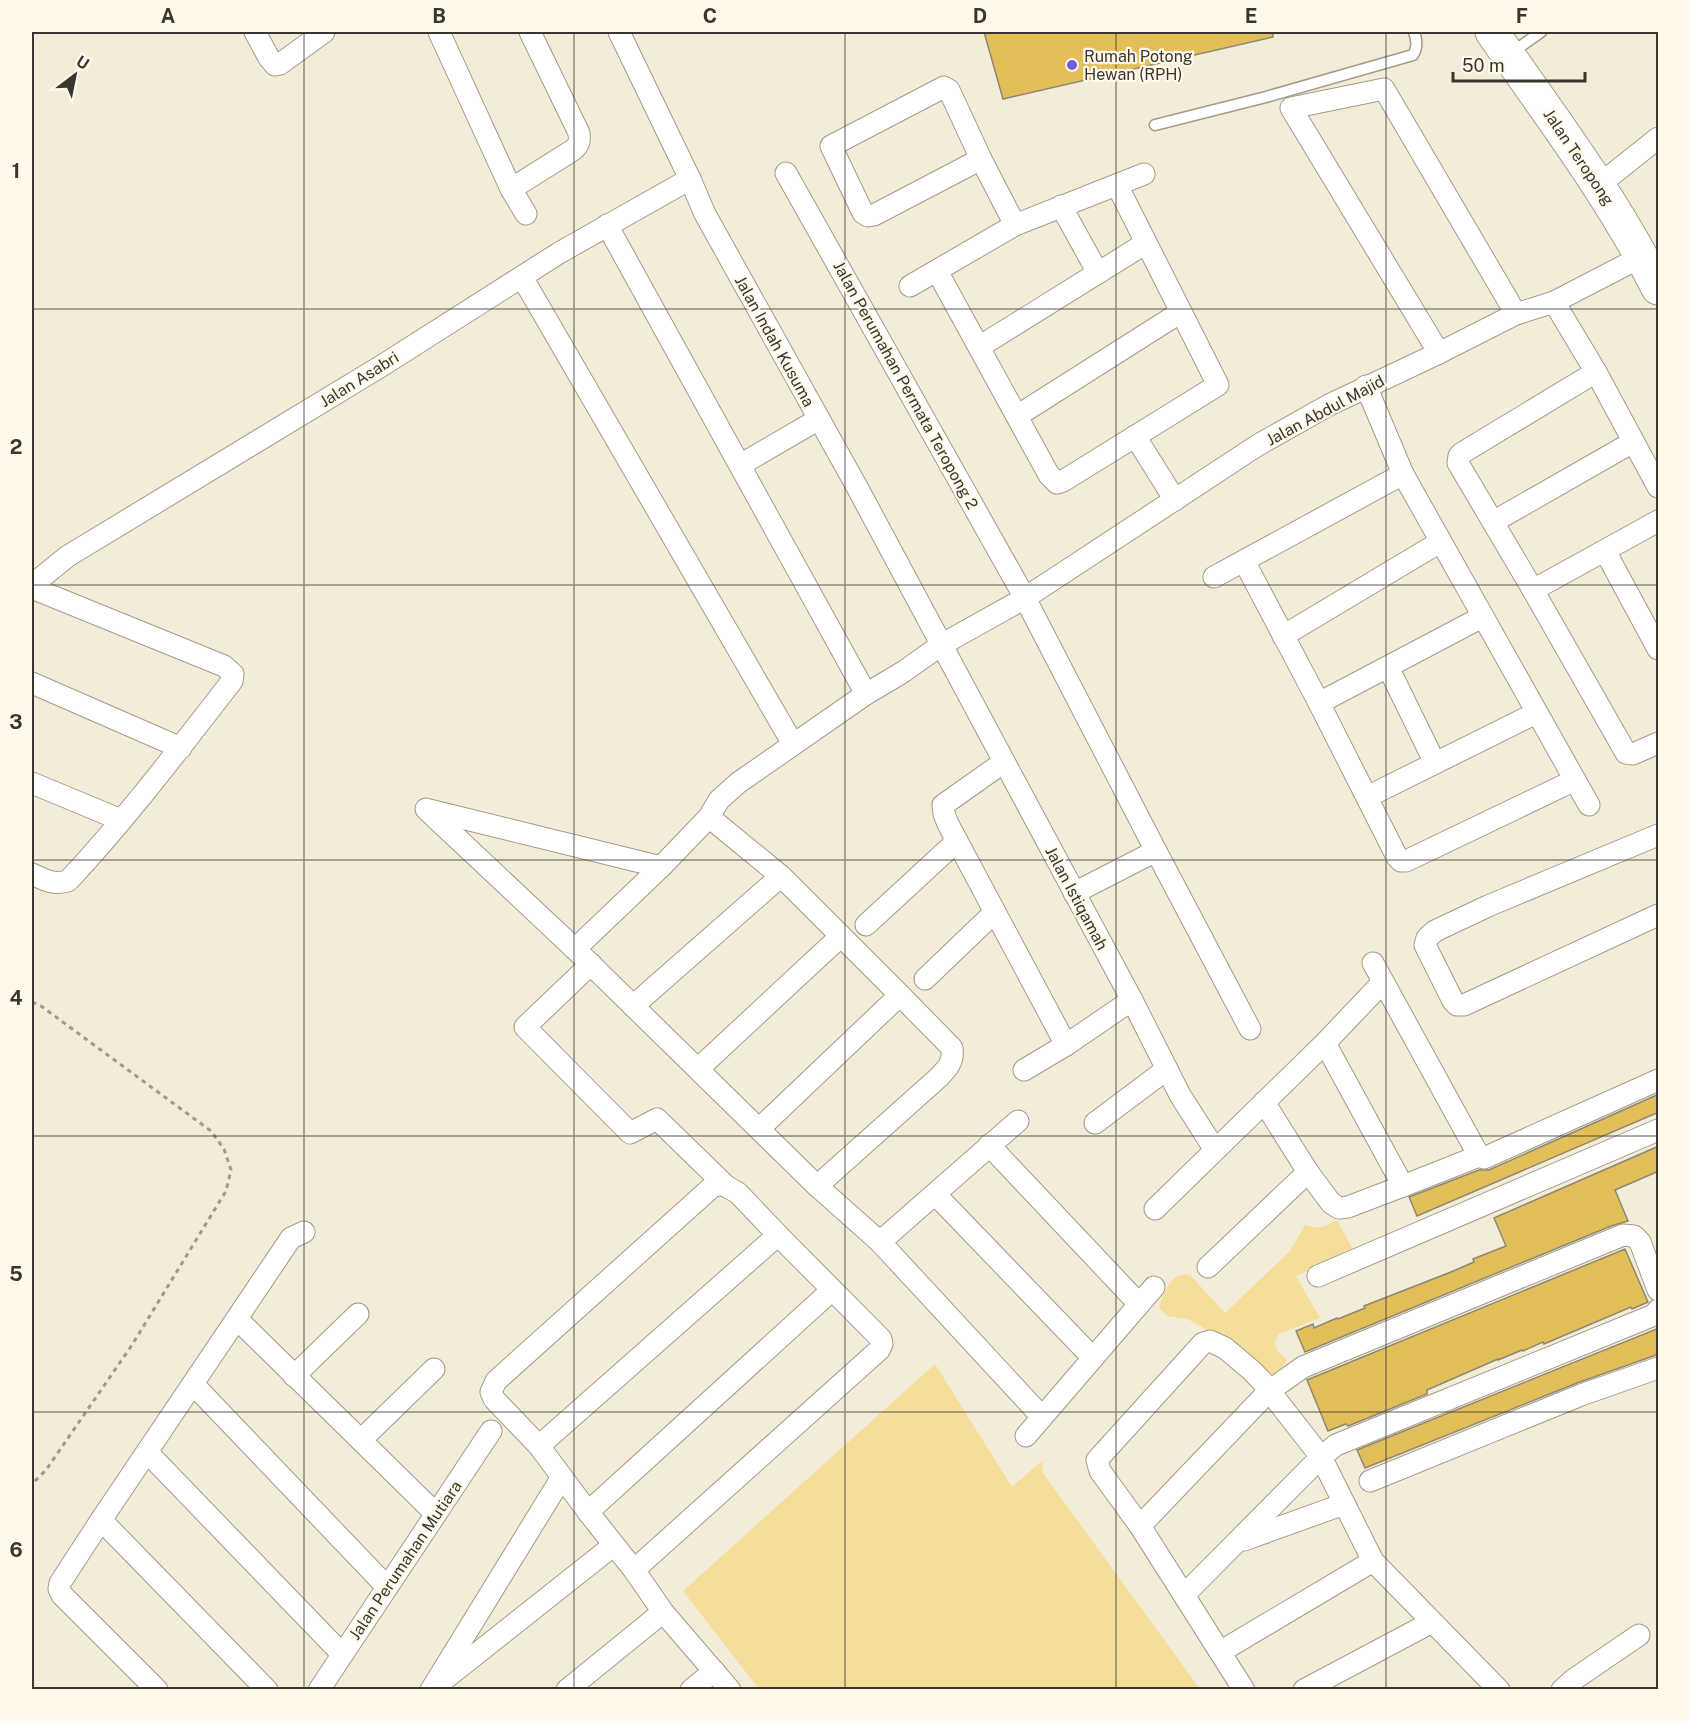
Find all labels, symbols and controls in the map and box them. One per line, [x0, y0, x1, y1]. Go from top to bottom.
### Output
text: A [161, 4, 175, 28]
text: B [432, 4, 446, 28]
text: C [703, 4, 717, 28]
text: D [973, 4, 987, 28]
text: E [1245, 4, 1257, 28]
text: F [1516, 4, 1528, 28]
north arrow [45, 45, 105, 105]
scale bar [1453, 45, 1585, 83]
place label: Rumah Potong Hewan (RPH) [1084, 47, 1193, 84]
text: U [73, 52, 93, 74]
text: 50 m [1462, 55, 1505, 76]
marker: Rumah Potong Hewan (RPH) [1065, 58, 1079, 72]
street label: Jalan Teropong [1539, 105, 1618, 209]
text: 1 [12, 159, 20, 183]
street label: Jalan Perumahan Permata Teropong 2 [829, 258, 982, 513]
street label: Jalan Indah Kusuma [731, 272, 818, 410]
street label: Jalan Asabri [316, 348, 402, 411]
street label: Jalan Abdul Majid [1263, 371, 1388, 450]
text: 2 [10, 435, 22, 459]
text: 3 [9, 710, 23, 734]
street label: Jalan Istiqamah [1041, 843, 1112, 953]
text: 4 [9, 986, 23, 1010]
text: 5 [9, 1262, 23, 1286]
street label: Jalan Perumahan Mutiara [345, 1477, 466, 1643]
text: 6 [9, 1538, 23, 1562]

